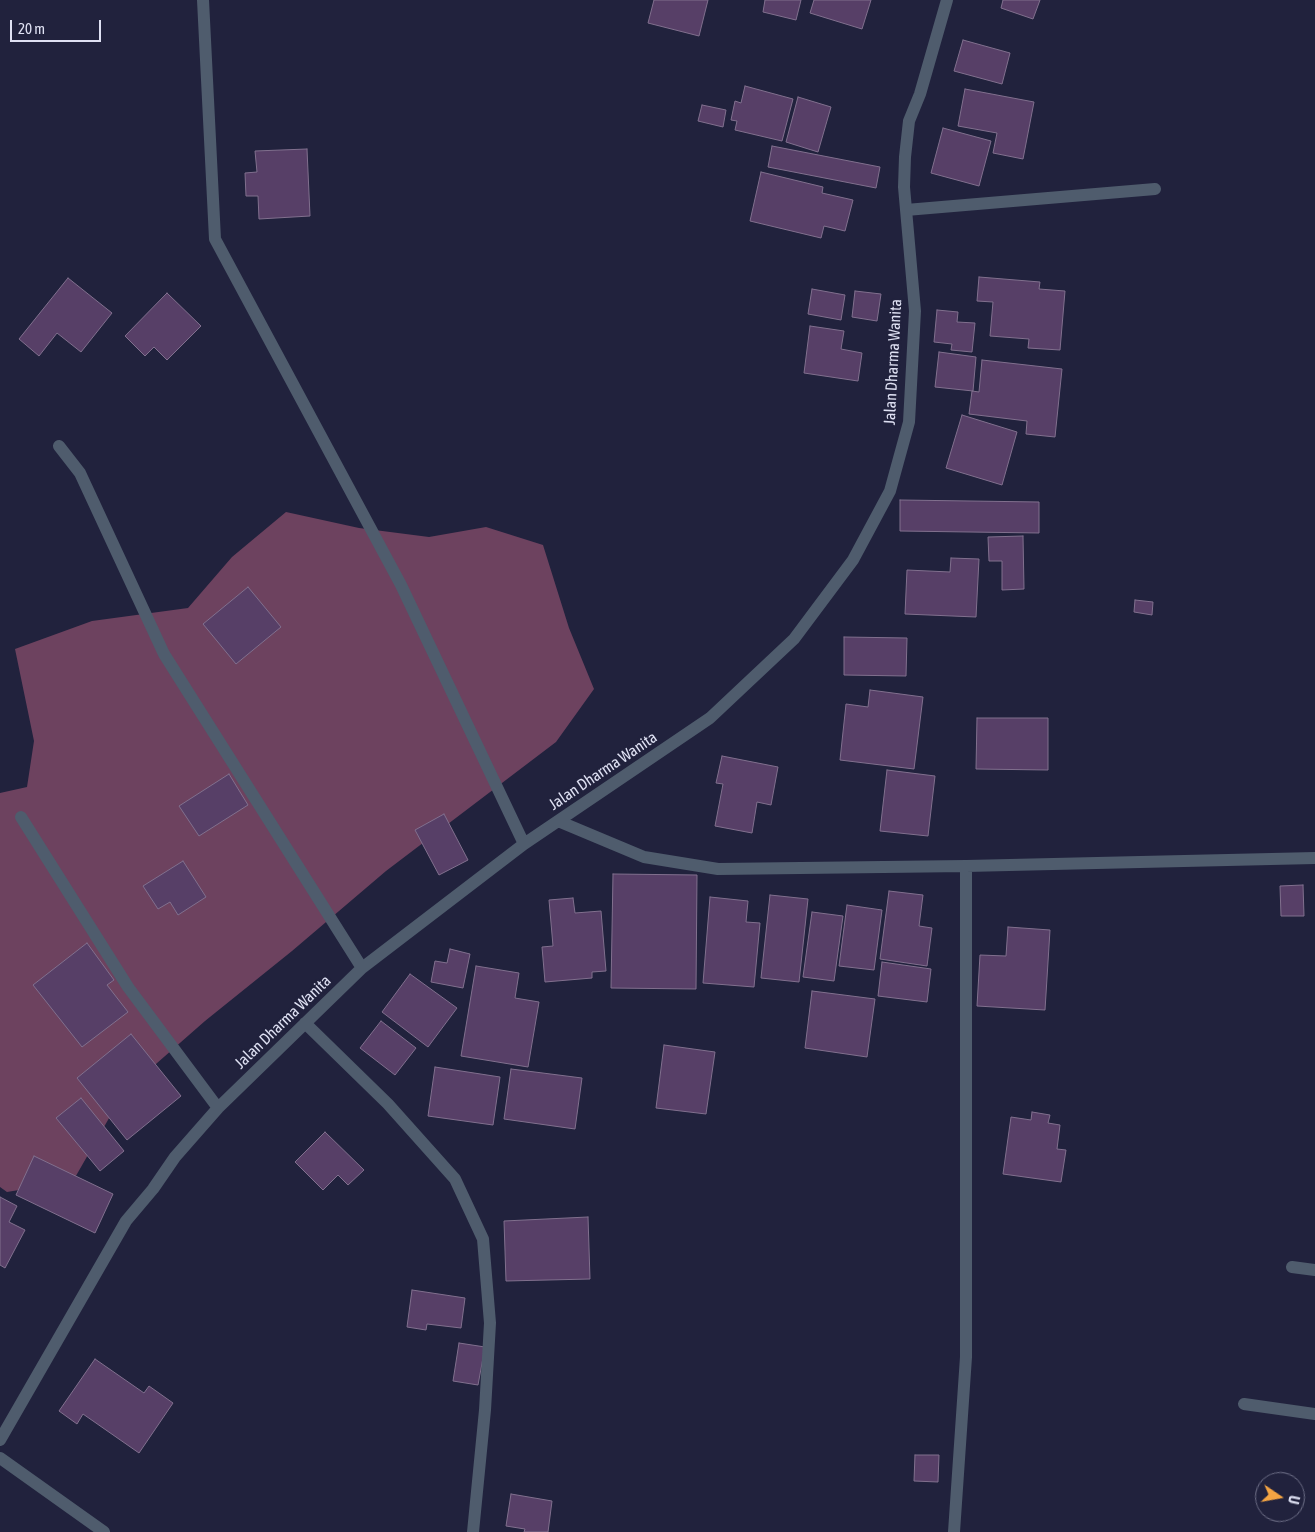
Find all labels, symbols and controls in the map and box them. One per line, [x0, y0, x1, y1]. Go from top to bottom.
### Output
scale bar [12, 10, 104, 42]
text: 20 m [18, 20, 45, 37]
street label: Jalan Dharma Wanita [880, 298, 906, 426]
street label: Jalan Dharma Wanita [545, 728, 661, 814]
street label: Jalan Dharma Wanita [231, 971, 335, 1073]
north arrow [1255, 1472, 1305, 1522]
text: U [1285, 1494, 1302, 1506]

